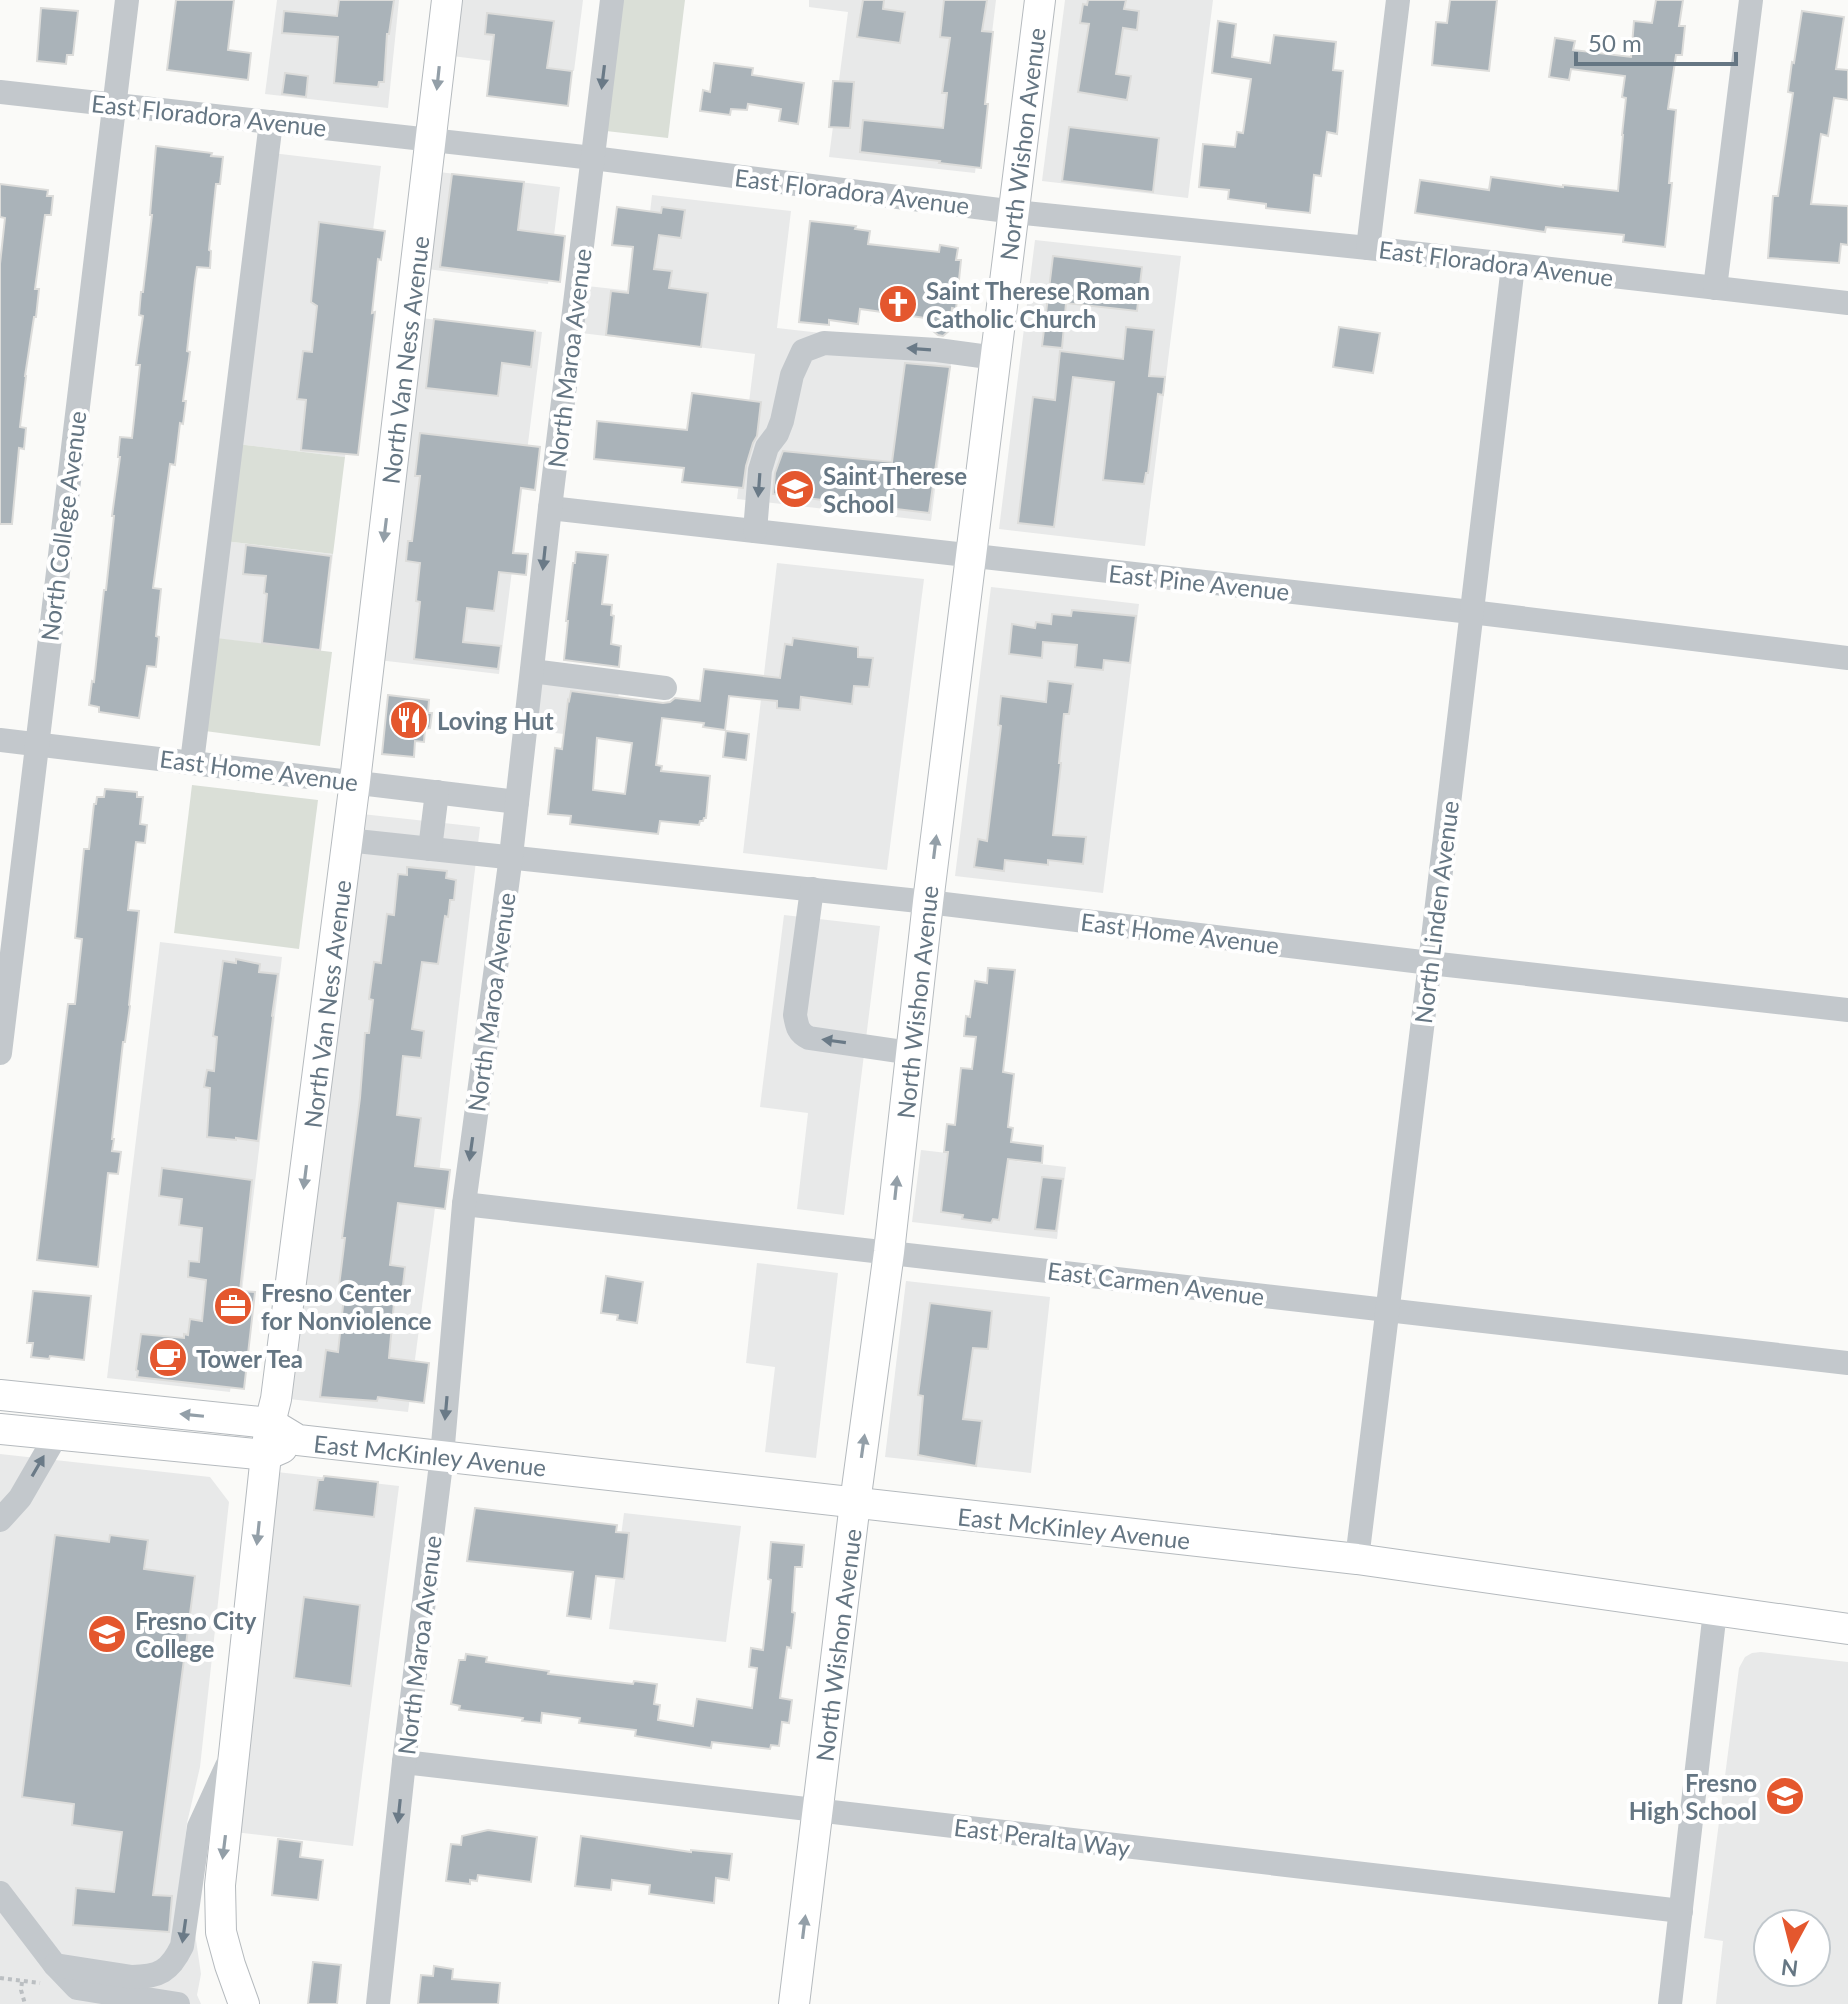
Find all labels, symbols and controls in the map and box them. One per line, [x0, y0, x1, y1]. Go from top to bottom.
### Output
scale bar [1576, 16, 1736, 66]
street label: North Wishon Avenue [993, 26, 1051, 262]
text: 50 m [1588, 28, 1642, 57]
one-way arrow [432, 65, 445, 90]
one-way arrow [596, 65, 609, 90]
street label: East Floradora Avenue [90, 88, 328, 142]
street label: East Floradora Avenue [733, 162, 971, 220]
street label: North Van Ness Avenue [375, 234, 435, 486]
street label: East Floradora Avenue [1377, 234, 1615, 292]
street label: North Maroa Avenue [541, 247, 597, 469]
place label: Saint Therese Roman Catholic Church [926, 276, 1150, 333]
church icon: Saint Therese Roman Catholic Church [877, 283, 919, 325]
one-way arrow [906, 342, 931, 355]
street label: North College Avenue [34, 409, 92, 643]
place label: Saint Therese School [823, 461, 967, 518]
school or university icon: Saint Therese School [774, 468, 816, 510]
one-way arrow [752, 472, 765, 497]
one-way arrow [378, 518, 391, 543]
one-way arrow [538, 546, 551, 571]
street label: East Pine Avenue [1107, 558, 1291, 606]
restaurant icon: Loving Hut [388, 699, 430, 741]
place label: Loving Hut [437, 706, 554, 735]
street label: East Home Avenue [158, 743, 360, 797]
street label: North Linden Avenue [1408, 799, 1464, 1025]
one-way arrow [928, 834, 941, 859]
street label: North Van Ness Avenue [297, 878, 357, 1130]
street label: North Wishon Avenue [890, 884, 944, 1120]
street label: North Maroa Avenue [461, 891, 521, 1113]
street label: East Home Avenue [1079, 906, 1281, 960]
one-way arrow [821, 1034, 846, 1047]
one-way arrow [465, 1137, 478, 1162]
one-way arrow [298, 1165, 311, 1190]
one-way arrow [890, 1176, 903, 1201]
street label: East Carmen Avenue [1046, 1255, 1266, 1311]
place label: Fresno Center for Nonviolence [261, 1278, 432, 1335]
office icon: Fresno Center for Nonviolence [212, 1285, 254, 1327]
cafe icon: Tower Tea [147, 1337, 189, 1379]
place label: Tower Tea [196, 1344, 303, 1373]
one-way arrow [439, 1396, 452, 1421]
one-way arrow [179, 1409, 204, 1422]
street label: East McKinley Avenue [312, 1428, 548, 1482]
one-way arrow [857, 1433, 870, 1458]
one-way arrow [31, 1455, 45, 1477]
street label: East McKinley Avenue [956, 1501, 1192, 1555]
one-way arrow [251, 1521, 264, 1546]
street label: North Wishon Avenue [809, 1527, 867, 1763]
street label: North Maroa Avenue [391, 1534, 447, 1756]
place label: Fresno City College [135, 1606, 257, 1663]
school or university icon: Fresno City College [86, 1613, 128, 1655]
place label: Fresno High School [1629, 1768, 1757, 1825]
school or university icon: Fresno High School [1764, 1775, 1806, 1817]
one-way arrow [392, 1799, 405, 1824]
street label: East Peralta Way [952, 1812, 1132, 1862]
one-way arrow [217, 1835, 230, 1860]
north arrow [1752, 1908, 1832, 1988]
one-way arrow [798, 1914, 811, 1939]
one-way arrow [177, 1918, 190, 1943]
text: N [1779, 1954, 1800, 1983]

